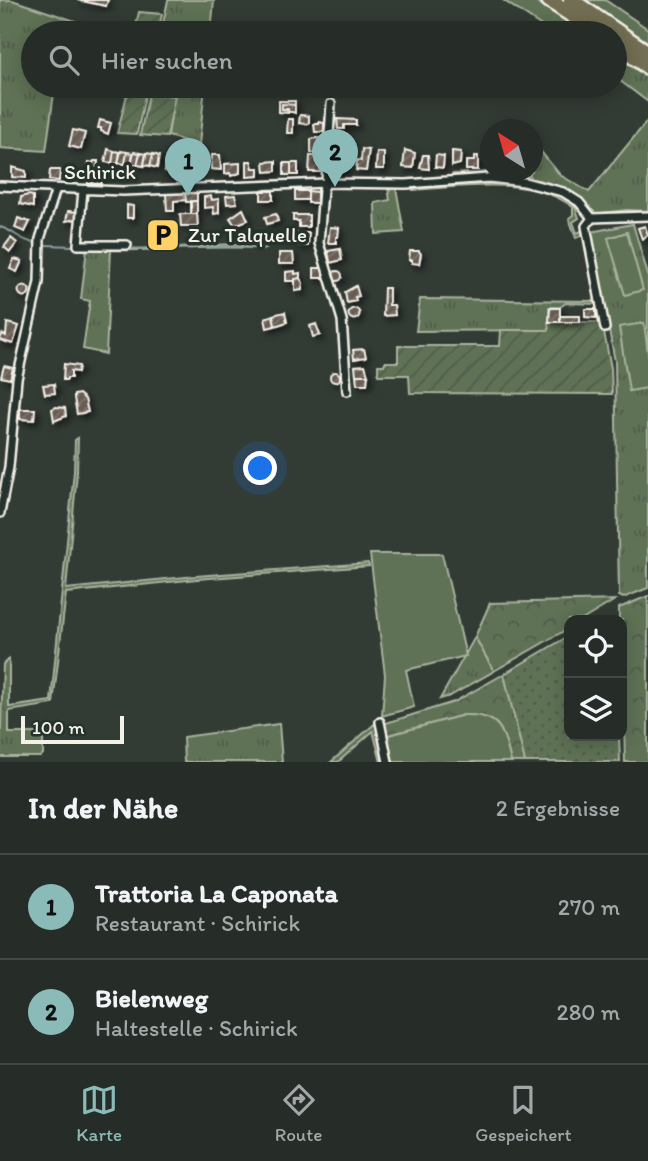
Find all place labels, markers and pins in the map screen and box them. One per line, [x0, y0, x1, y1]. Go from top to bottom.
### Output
pin: 2 [312, 129, 358, 187]
pin: 1 [165, 138, 211, 196]
parking icon: Zur Talquelle [144, 216, 182, 254]
place label: Zur Talquelle [188, 222, 307, 247]

